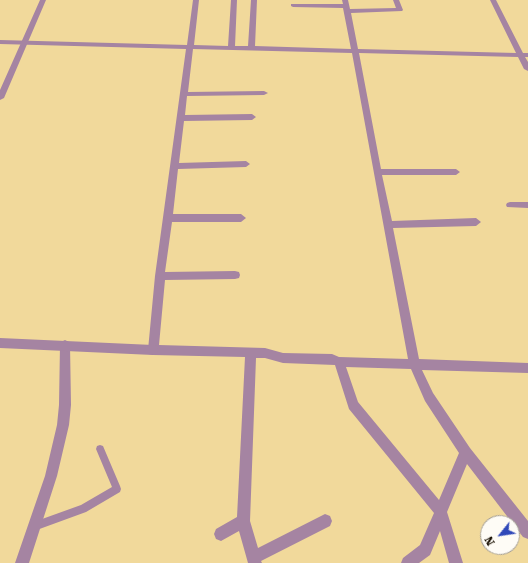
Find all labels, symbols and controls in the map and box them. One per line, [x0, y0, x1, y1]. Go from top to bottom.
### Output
north arrow [480, 515, 520, 555]
text: N [482, 534, 498, 548]

